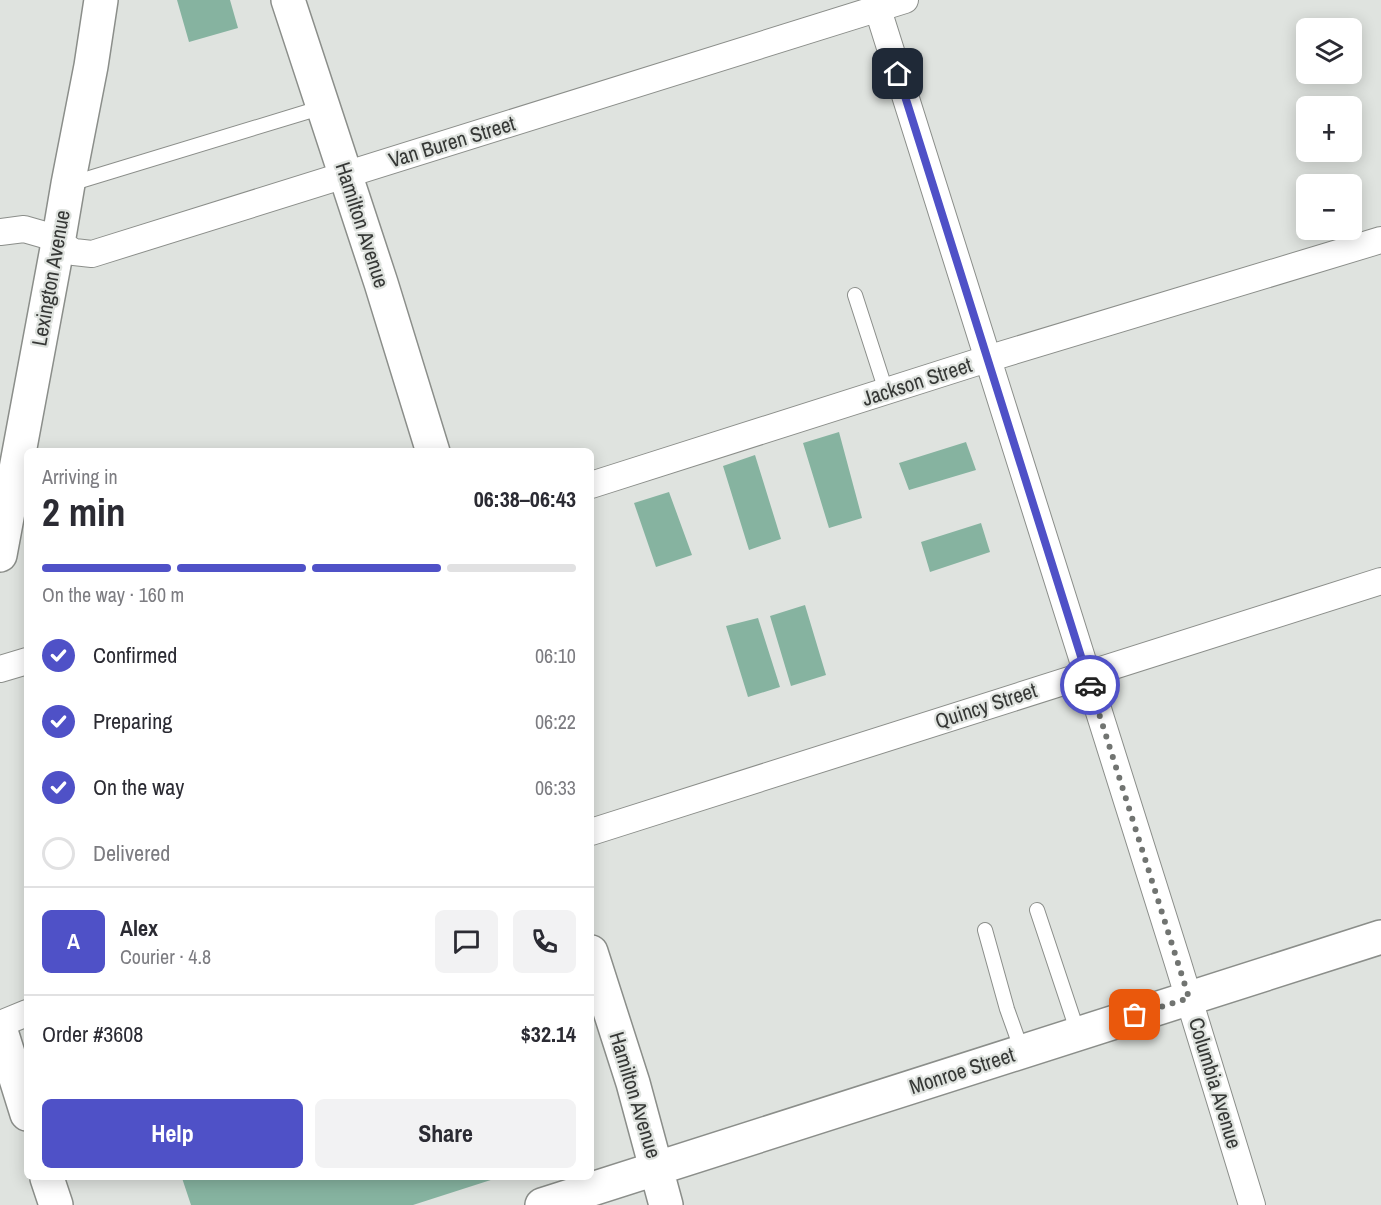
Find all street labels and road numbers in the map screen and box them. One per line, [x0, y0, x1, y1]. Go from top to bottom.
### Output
street label: Van Buren Street [385, 108, 519, 175]
street label: Hamilton Avenue [328, 158, 396, 292]
street label: Lexington Avenue [24, 208, 77, 348]
street label: Jackson Street [858, 350, 976, 413]
street label: Quincy Street [931, 675, 1041, 736]
street label: Columbia Avenue [1182, 1014, 1249, 1152]
street label: Hamilton Avenue [602, 1028, 668, 1162]
street label: Monroe Street [905, 1040, 1018, 1101]

